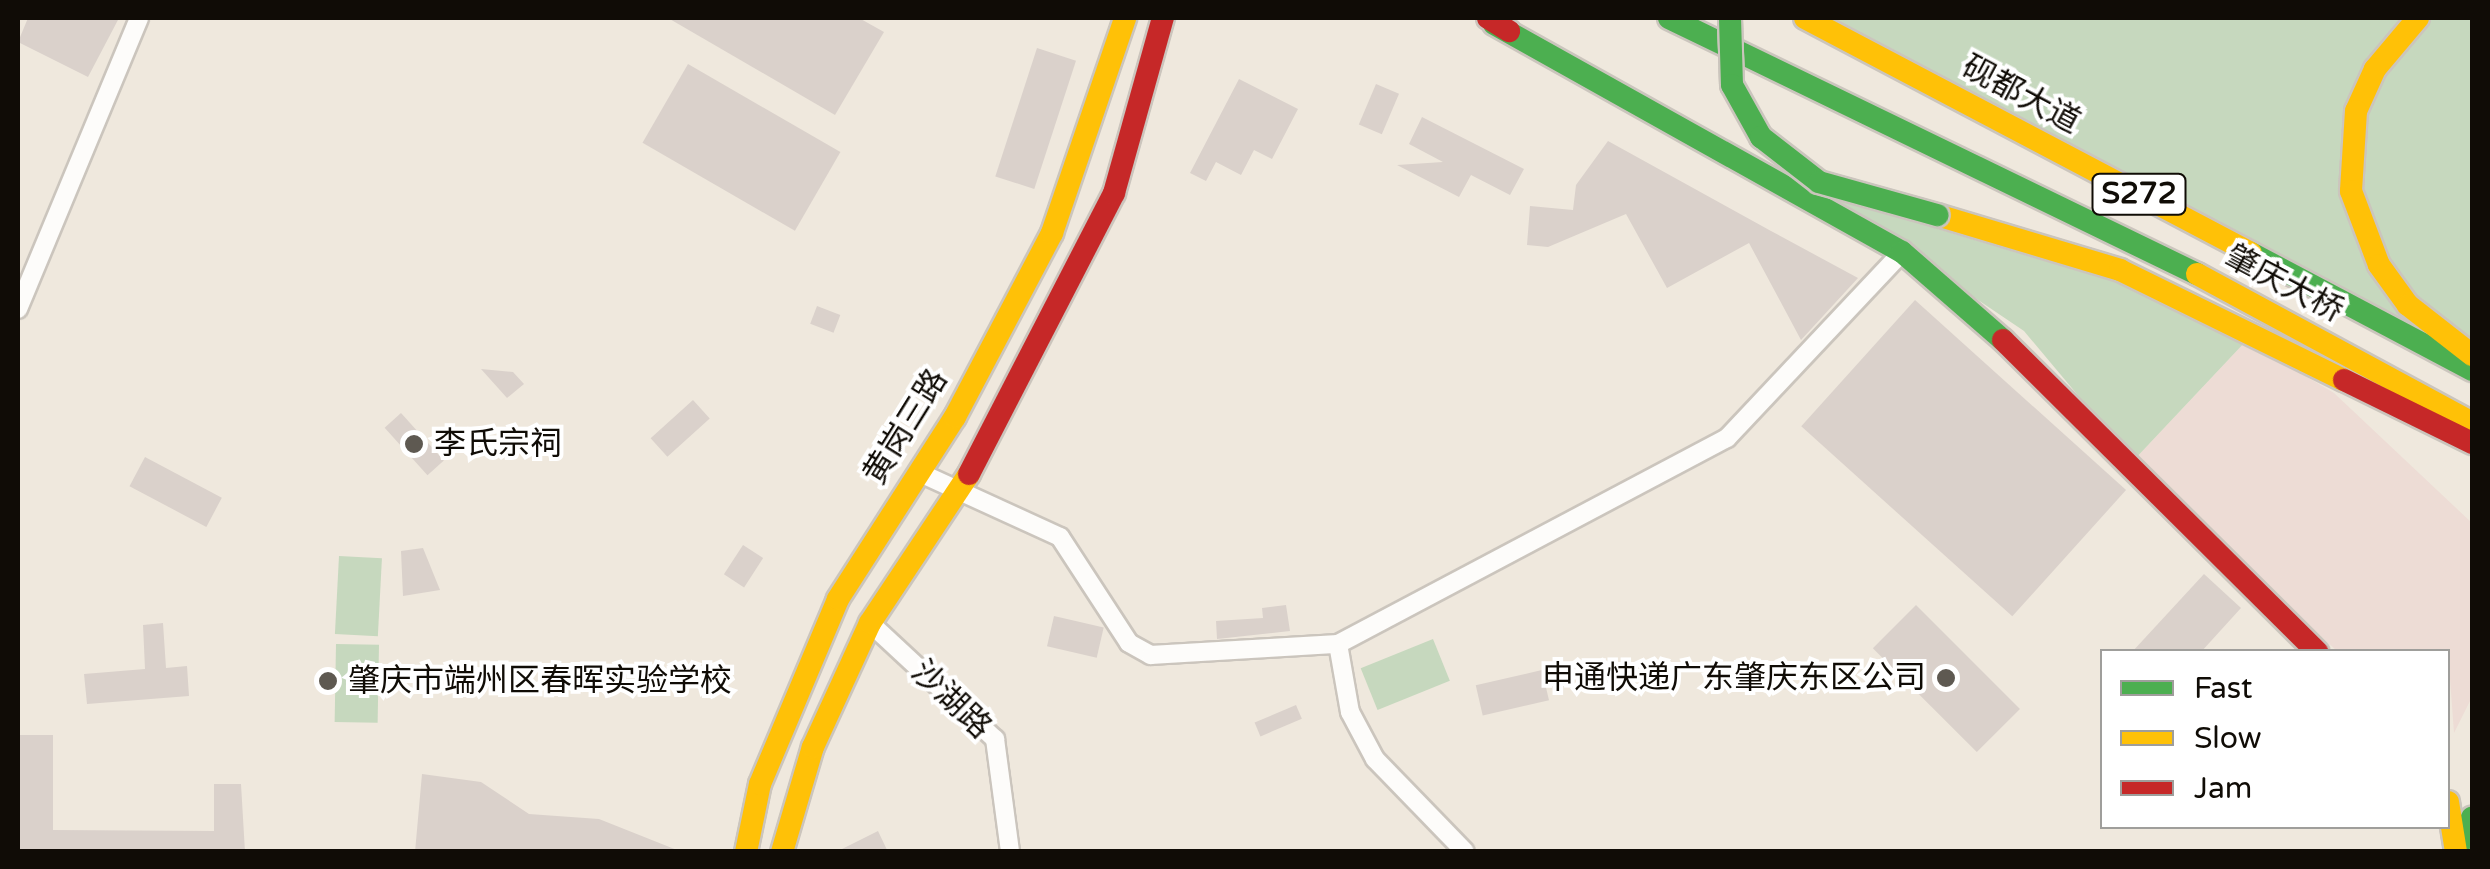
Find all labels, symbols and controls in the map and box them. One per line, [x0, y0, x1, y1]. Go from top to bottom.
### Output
street label: 砚都大道 [1955, 48, 2087, 142]
road number: S272 [2092, 169, 2186, 219]
street label: 肇庆大桥 [2218, 237, 2350, 331]
street label: 黄岗三路 [856, 363, 956, 491]
place label: 李氏宗祠 [434, 425, 562, 463]
marker: 李氏宗祠 [403, 433, 425, 455]
legend [2100, 649, 2450, 829]
street label: 沙湖路 [903, 653, 999, 747]
place label: 申通快递广东肇庆东区公司 [1542, 659, 1926, 697]
place label: 肇庆市端州区春晖实验学校 [348, 662, 732, 700]
marker: 申通快递广东肇庆东区公司 [1935, 667, 1957, 689]
marker: 肇庆市端州区春晖实验学校 [317, 670, 339, 692]
text: Fast [2194, 670, 2253, 707]
text: Slow [2194, 720, 2262, 757]
text: Jam [2194, 770, 2252, 807]

